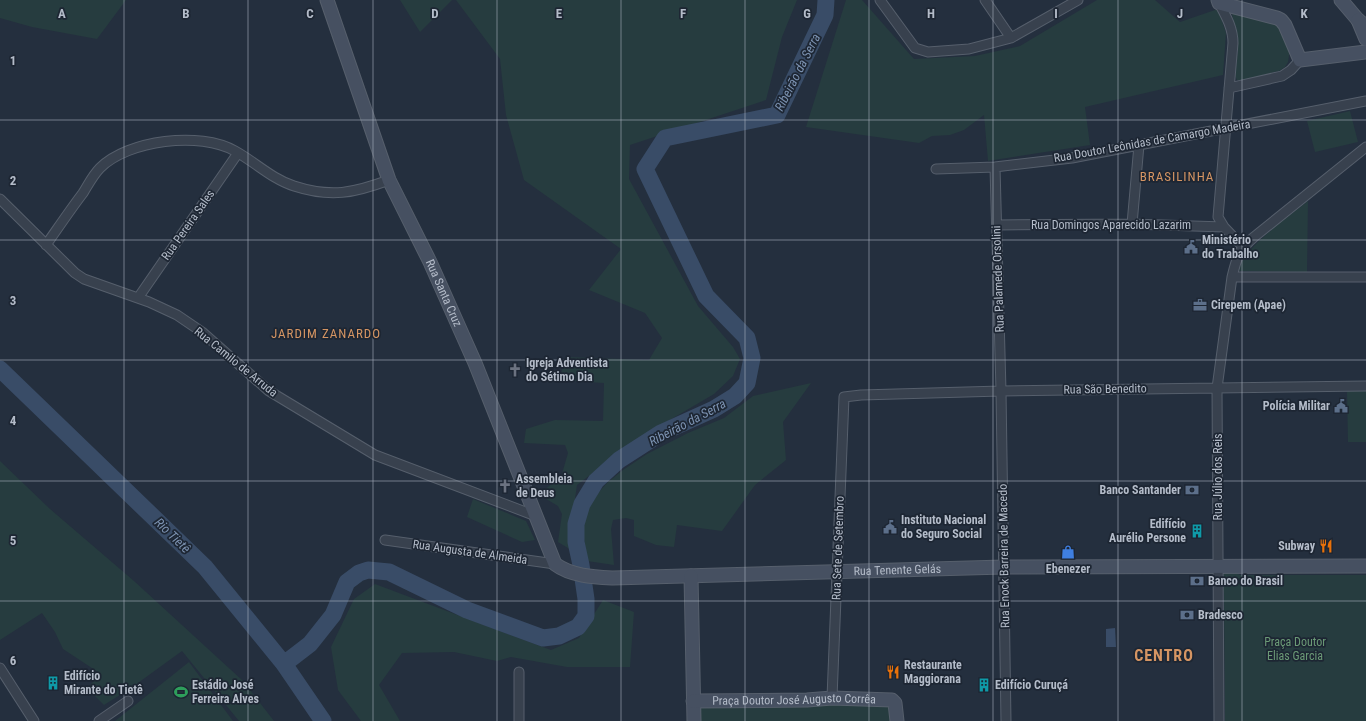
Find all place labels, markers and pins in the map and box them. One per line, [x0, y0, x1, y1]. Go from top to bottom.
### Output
place label: Ministério do Trabalho [1202, 233, 1258, 261]
public building icon: Ministério do Trabalho [1183, 239, 1199, 255]
office icon: Cirepem (Apae) [1192, 297, 1208, 313]
place label: Cirepem (Apae) [1211, 298, 1286, 312]
place label: Igreja Adventista do Sétimo Dia [526, 356, 608, 384]
church icon: Igreja Adventista do Sétimo Dia [507, 362, 523, 378]
public building icon: Polícia Militar [1333, 398, 1349, 414]
place label: Polícia Militar [1263, 399, 1330, 413]
place label: Assembleia de Deus [516, 472, 572, 500]
church icon: Assembleia de Deus [497, 478, 513, 494]
bank icon: Banco Santander [1184, 482, 1200, 498]
place label: Banco Santander [1100, 483, 1181, 497]
place label: Instituto Nacional do Seguro Social [901, 513, 986, 541]
place label: Edifício Aurélio Persone [1109, 517, 1186, 545]
public building icon: Instituto Nacional do Seguro Social [882, 519, 898, 535]
building icon: Edifício Aurélio Persone [1189, 523, 1205, 539]
restaurant icon: Subway [1318, 538, 1334, 554]
place label: Subway [1278, 539, 1316, 553]
shop icon: Ebenezer [1060, 544, 1076, 560]
place label: Ebenezer [1046, 562, 1090, 576]
bank icon: Banco do Brasil [1189, 573, 1205, 589]
place label: Banco do Brasil [1208, 574, 1283, 588]
bank icon: Bradesco [1179, 607, 1195, 623]
place label: Bradesco [1198, 608, 1243, 622]
place label: Restaurante Maggiorana [904, 658, 962, 686]
restaurant icon: Restaurante Maggiorana [885, 664, 901, 680]
place label: Edifício Mirante do Tietê [64, 669, 143, 697]
building icon: Edifício Mirante do Tietê [45, 675, 61, 691]
building icon: Edifício Curuçá [976, 677, 992, 693]
place label: Estádio José Ferreira Alves [192, 678, 259, 706]
place label: Edifício Curuçá [995, 678, 1068, 692]
sports icon: Estádio José Ferreira Alves [173, 684, 189, 700]

